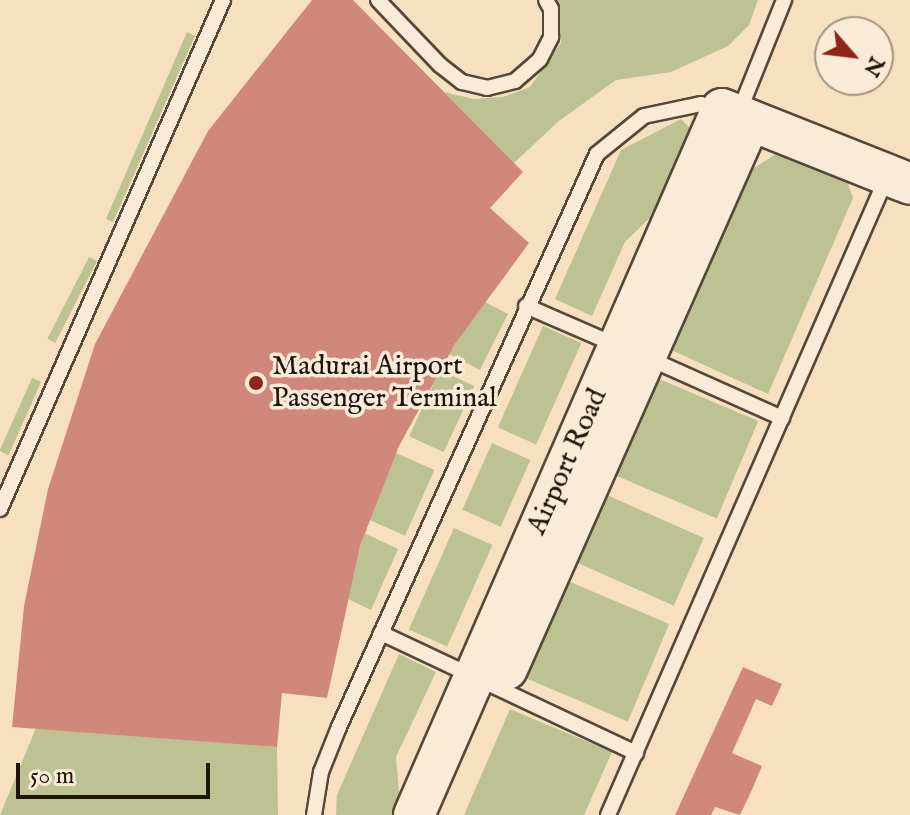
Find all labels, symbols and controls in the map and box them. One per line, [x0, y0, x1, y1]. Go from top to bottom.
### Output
north arrow [814, 16, 894, 96]
text: N [857, 51, 890, 81]
place label: Madurai Airport Passenger Terminal [272, 350, 497, 416]
marker: Madurai Airport Passenger Terminal [247, 374, 265, 392]
street label: Airport Road [521, 384, 615, 540]
scale bar [20, 747, 214, 797]
text: 50 m [30, 761, 74, 792]

